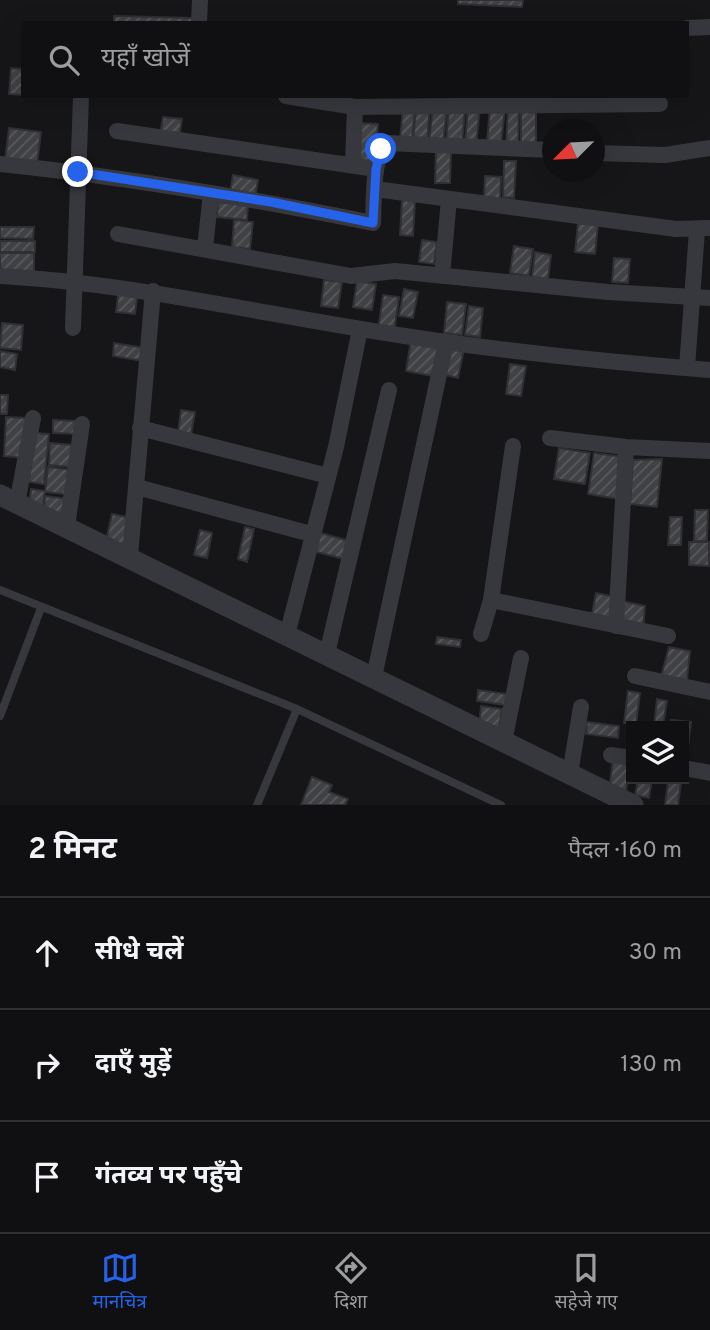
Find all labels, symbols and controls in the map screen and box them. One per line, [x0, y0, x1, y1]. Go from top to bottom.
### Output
search box [21, 21, 689, 98]
icon: search [45, 41, 83, 79]
text: यहाँ खोजें [101, 43, 190, 76]
north arrow [542, 119, 605, 182]
route start [365, 133, 396, 164]
route end [62, 156, 93, 187]
map controls [626, 721, 689, 784]
button: layers [626, 721, 689, 784]
text: 2 मिनट [28, 832, 117, 869]
text: पैदल · 160 m [568, 837, 682, 866]
icon: ahead [28, 934, 66, 972]
text: सीधे चलें [95, 936, 183, 969]
text: 30 m [629, 939, 682, 968]
icon: right [28, 1046, 66, 1084]
text: दाएँ मुड़ें [95, 1048, 171, 1081]
text: 130 m [620, 1051, 682, 1080]
icon: arrive [28, 1158, 66, 1196]
text: गंतव्य पर पहुँचे [95, 1160, 242, 1193]
tab: मानचित्र [92, 1249, 147, 1316]
tab: दिशा [332, 1249, 370, 1316]
tab: सहेजे गए [555, 1249, 617, 1316]

